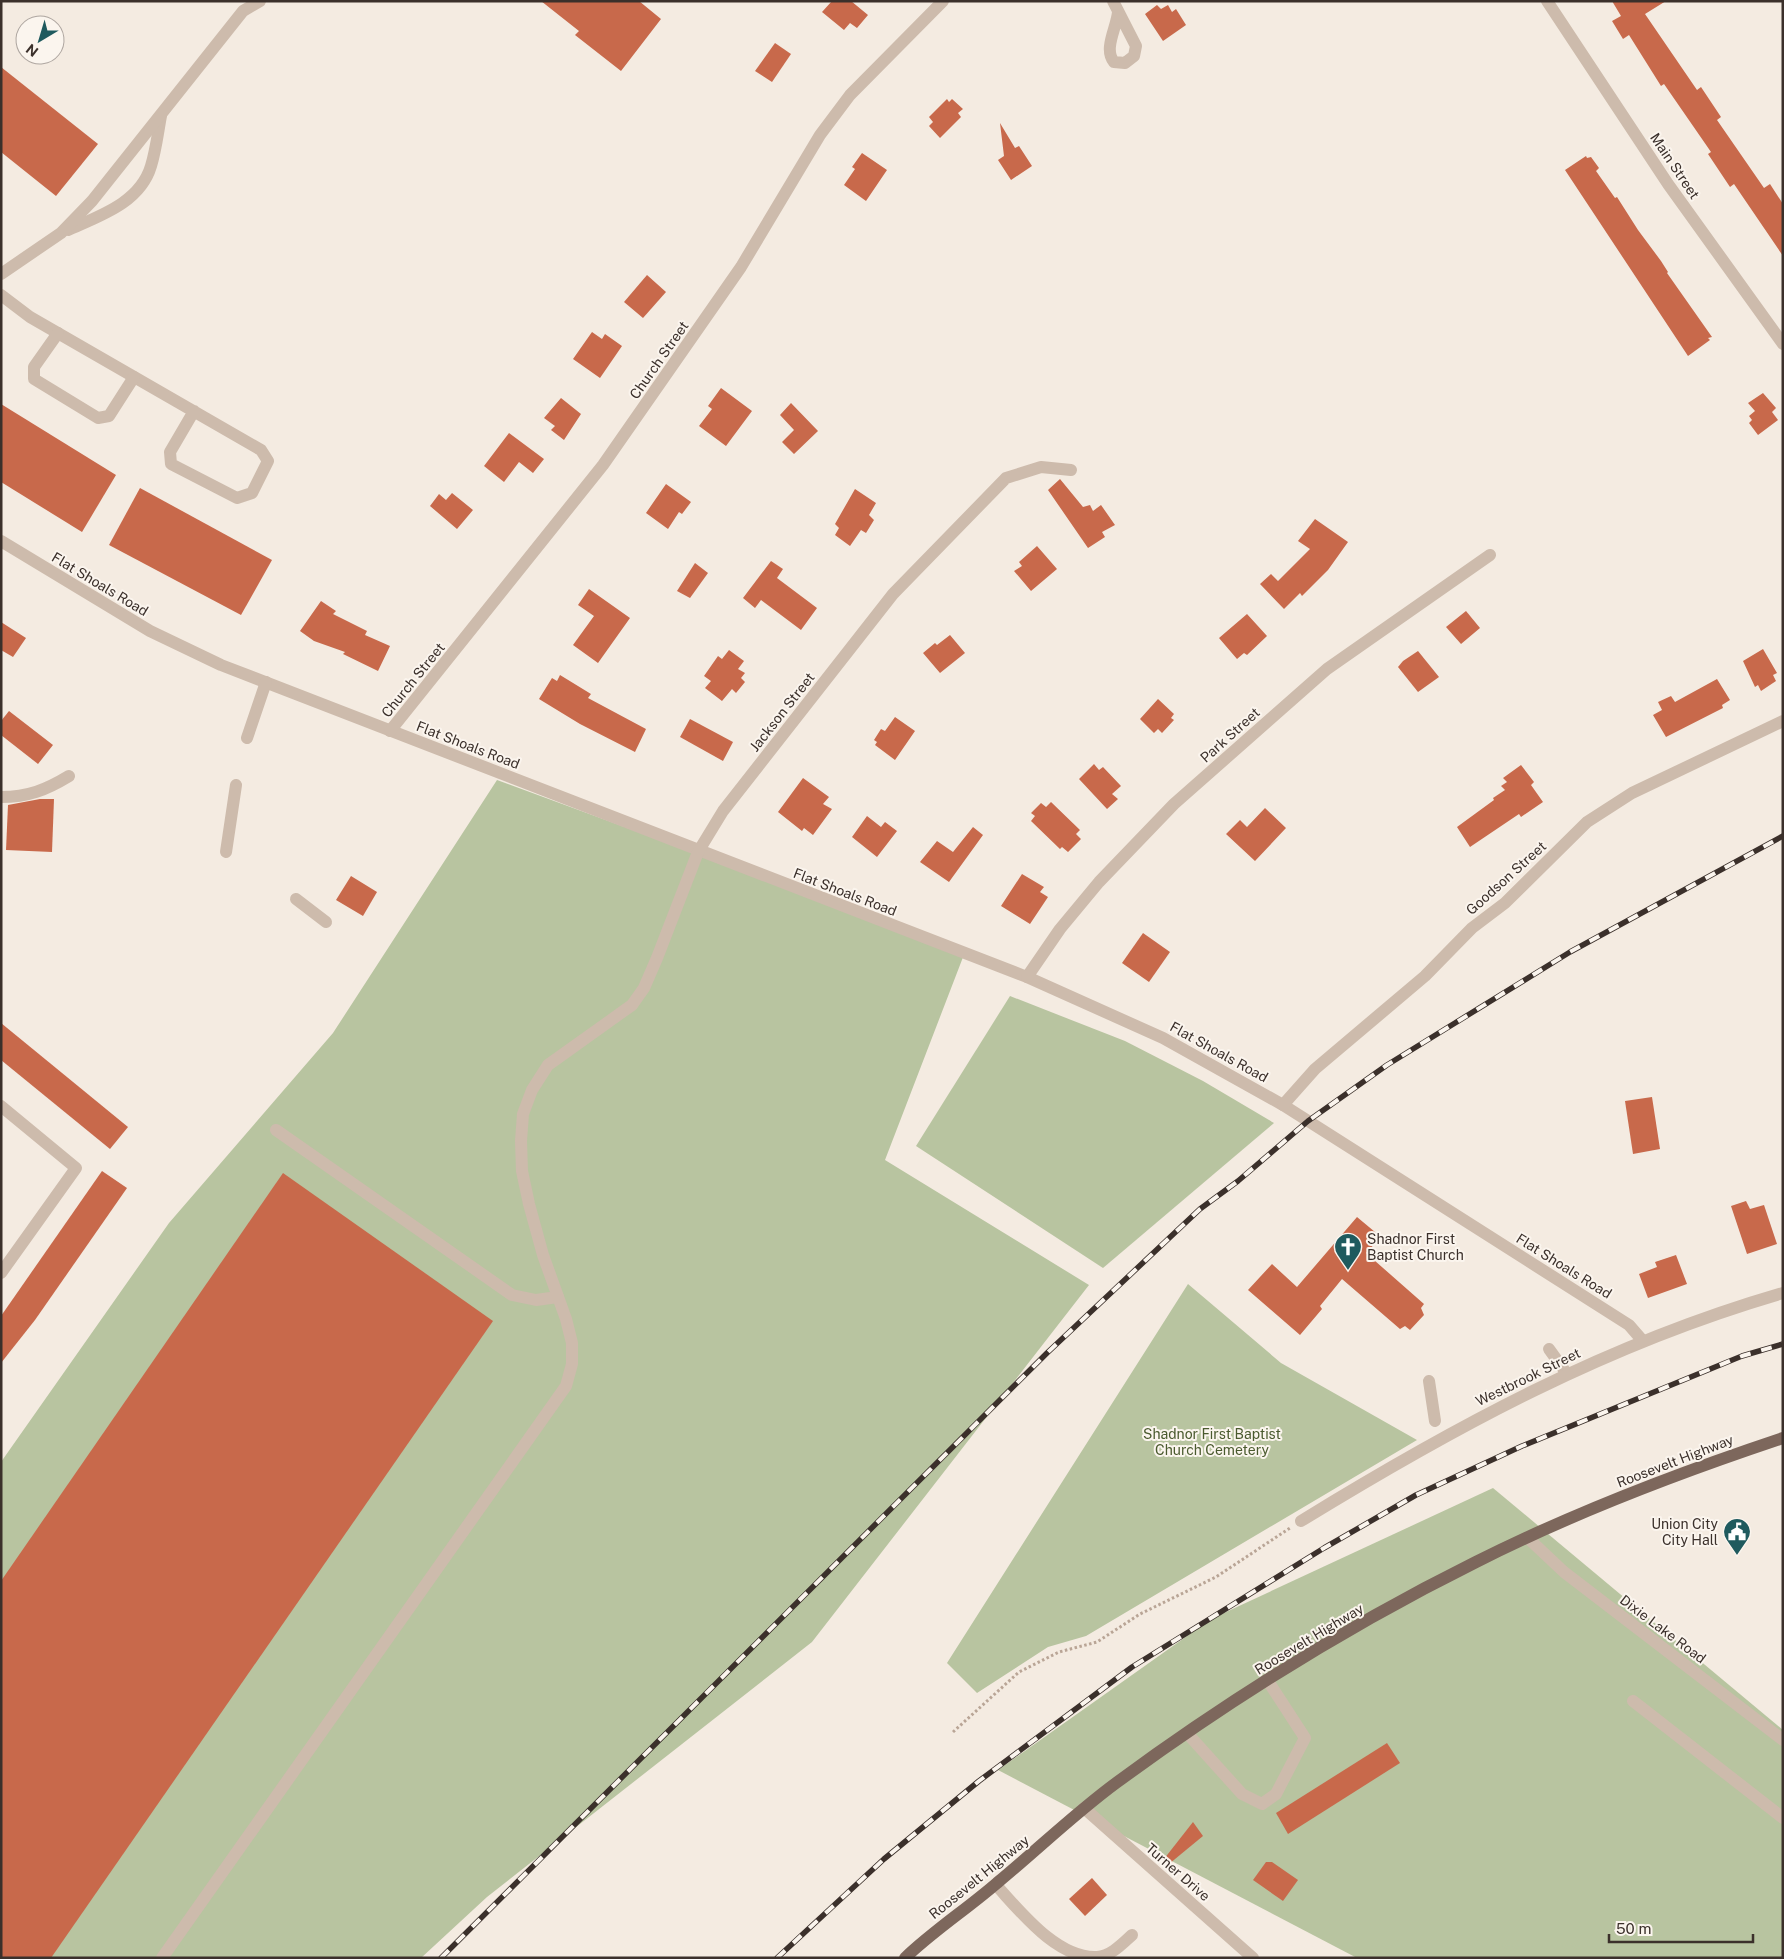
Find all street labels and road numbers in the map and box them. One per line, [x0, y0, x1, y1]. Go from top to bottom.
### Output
street label: Main Street [1647, 130, 1703, 202]
street label: Church Street [626, 318, 692, 402]
street label: Flat Shoals Road [49, 549, 151, 619]
street label: Church Street [378, 640, 448, 720]
street label: Jackson Street [746, 669, 818, 755]
street label: Park Street [1197, 704, 1263, 766]
street label: Flat Shoals Road [414, 718, 522, 772]
street label: Goodson Street [1463, 838, 1549, 918]
street label: Flat Shoals Road [791, 865, 899, 919]
street label: Flat Shoals Road [1167, 1018, 1271, 1086]
street label: Flat Shoals Road [1513, 1230, 1615, 1302]
street label: Westbrook Street [1473, 1345, 1583, 1409]
street label: Roosevelt Highway [1614, 1431, 1736, 1491]
street label: Dixie Lake Road [1617, 1592, 1709, 1666]
street label: Roosevelt Highway [1252, 1600, 1367, 1678]
street label: Roosevelt Highway [926, 1832, 1033, 1922]
street label: Turner Drive [1143, 1840, 1213, 1904]

